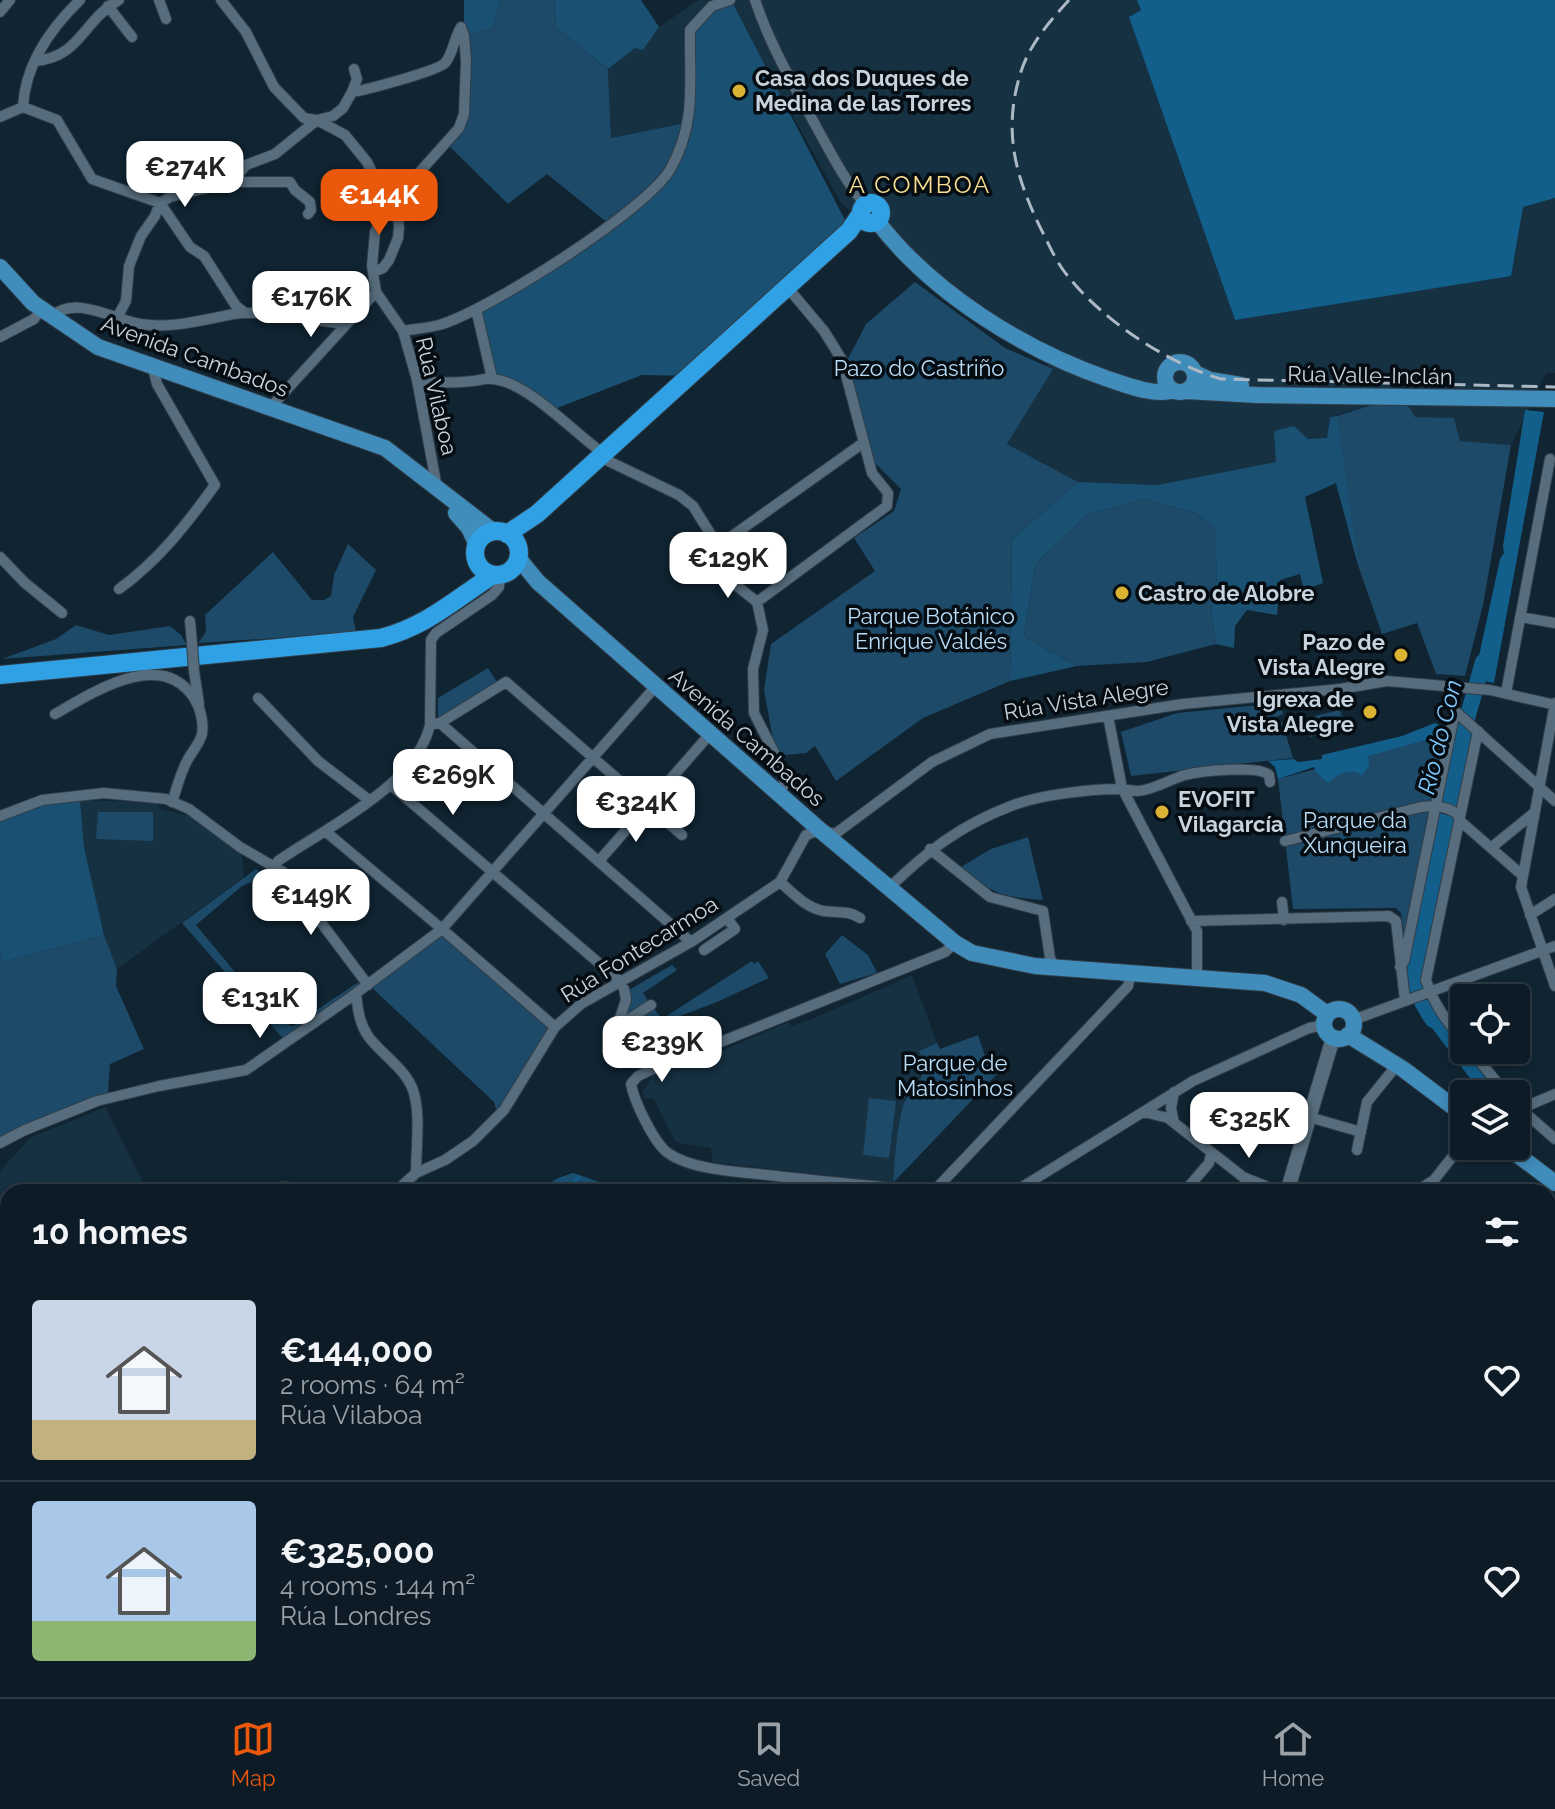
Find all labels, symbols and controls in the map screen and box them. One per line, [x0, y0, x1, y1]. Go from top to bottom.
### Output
place label: Casa dos Duques de Medina de las Torres [755, 65, 972, 116]
marker: Casa dos Duques de Medina de las Torres [730, 82, 748, 100]
pin: €274K [129, 141, 241, 209]
text: €274K [144, 152, 226, 182]
pin: €144K [323, 169, 435, 237]
district label: A COMBOA [849, 170, 991, 199]
text: €144K [339, 180, 419, 210]
pin: €176K [255, 271, 367, 339]
text: €176K [270, 282, 352, 312]
street label: Avenida Cambados [98, 310, 292, 402]
street label: Rúa Vilaboa [411, 334, 463, 458]
park label: Pazo do Castriño [834, 355, 1004, 381]
street label: Rúa Valle-Inclán [1287, 361, 1453, 389]
pin: €129K [672, 532, 784, 600]
text: €129K [688, 543, 768, 573]
place label: Castro de Alobre [1138, 580, 1314, 606]
marker: Castro de Alobre [1113, 584, 1131, 602]
park label: Parque Botánico Enrique Valdés [847, 603, 1015, 654]
place label: Pazo de Vista Alegre [1258, 629, 1385, 680]
marker: Pazo de Vista Alegre [1392, 646, 1410, 664]
street label: Avenida Cambados [664, 662, 830, 812]
street label: Rúa Vista Alegre [1002, 673, 1170, 725]
water label: Río do Con [1411, 677, 1468, 797]
place label: Igrexa de Vista Alegre [1227, 686, 1354, 737]
marker: Igrexa de Vista Alegre [1361, 703, 1379, 721]
pin: €269K [397, 749, 509, 817]
text: €269K [411, 760, 495, 790]
pin: €324K [580, 776, 692, 844]
place label: EVOFIT Vilagarcía [1178, 786, 1284, 837]
text: €324K [595, 787, 677, 817]
marker: EVOFIT Vilagarcía [1153, 803, 1171, 821]
park label: Parque da Xunqueira [1303, 807, 1407, 858]
pin: €149K [255, 869, 367, 937]
text: €149K [270, 880, 352, 910]
street label: Rúa Fontecarmoa [556, 890, 722, 1008]
pin: €131K [204, 972, 316, 1040]
text: €131K [221, 983, 299, 1013]
map controls [1450, 984, 1530, 1160]
button: locate [1450, 984, 1530, 1064]
pin: €239K [606, 1016, 718, 1084]
text: €239K [621, 1027, 703, 1057]
park label: Parque de Matosinhos [897, 1050, 1013, 1101]
button: layers [1450, 1080, 1530, 1160]
pin: €325K [1193, 1092, 1305, 1160]
text: €325K [1208, 1103, 1290, 1133]
icon: filters [1480, 1210, 1524, 1254]
text: 10 homes [32, 1212, 188, 1252]
text: €144,000 [280, 1330, 433, 1370]
icon: home [96, 1332, 192, 1428]
icon: heart [1480, 1358, 1524, 1402]
text: 2 rooms · 64 m² [280, 1370, 465, 1400]
text: Rúa Vilaboa [280, 1400, 422, 1430]
text: €325,000 [280, 1531, 435, 1571]
icon: home [96, 1533, 192, 1629]
icon: heart [1480, 1559, 1524, 1603]
text: 4 rooms · 144 m² [280, 1571, 475, 1601]
text: Rúa Londres [280, 1601, 431, 1631]
tab: Map [231, 1717, 276, 1791]
tab: Saved [737, 1717, 800, 1791]
tab: Home [1262, 1717, 1324, 1791]

